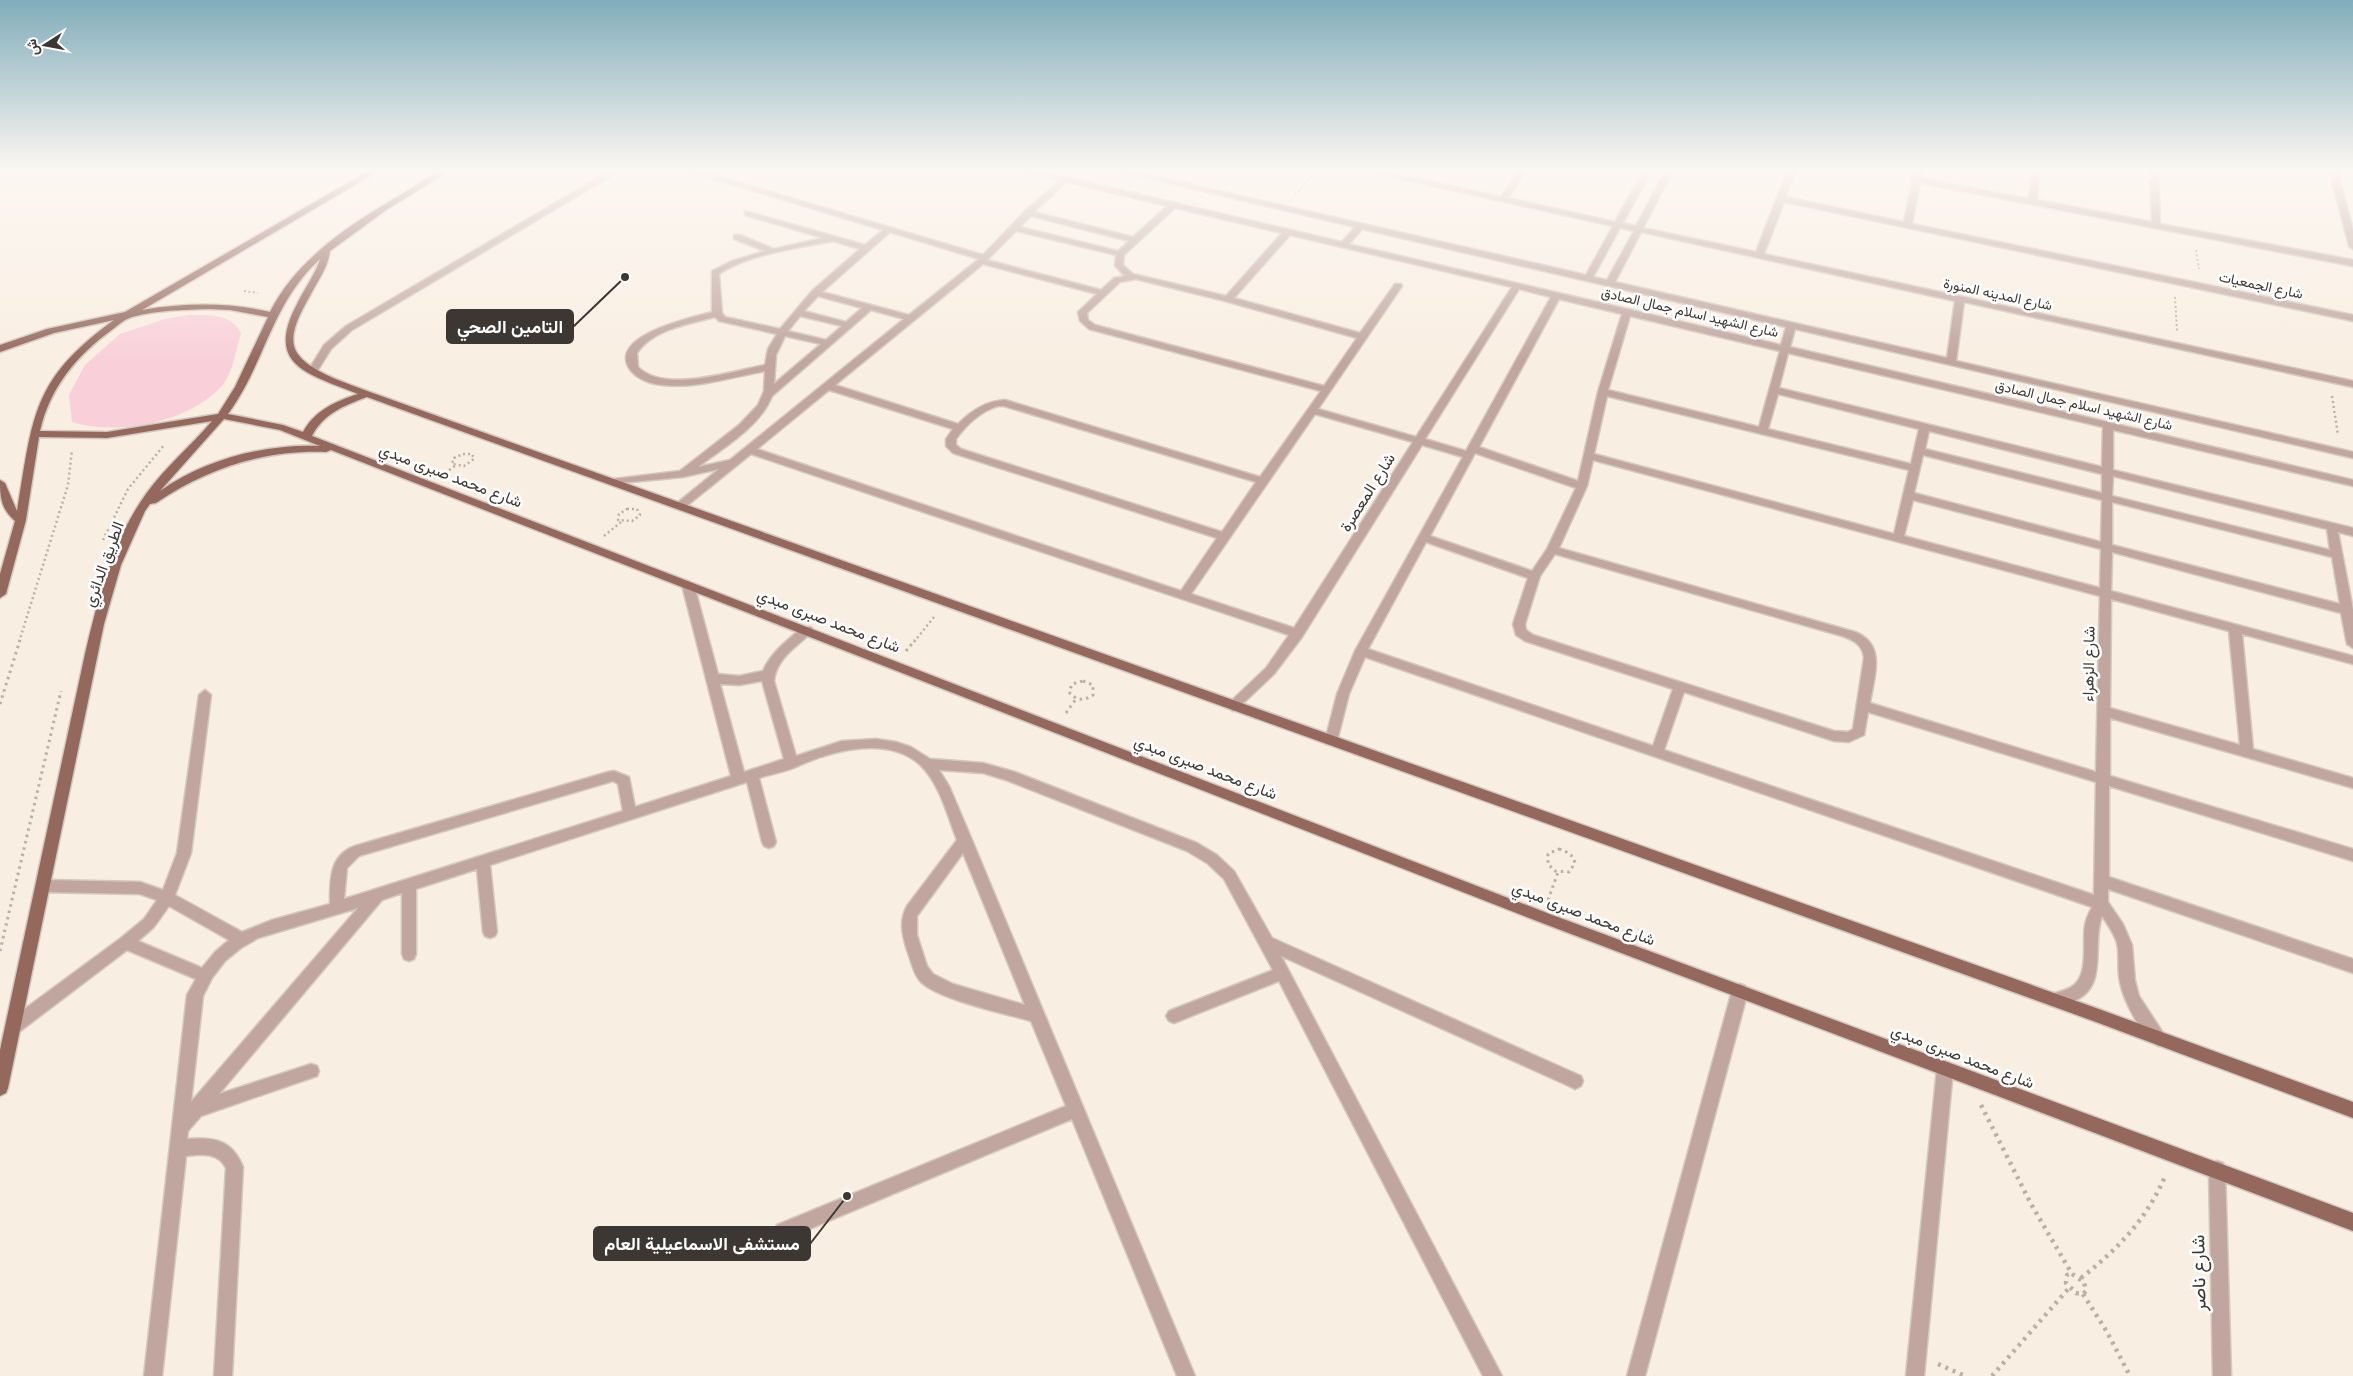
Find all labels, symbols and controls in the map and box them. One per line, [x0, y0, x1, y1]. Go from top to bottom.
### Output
north arrow [20, 20, 70, 70]
text: ش [22, 37, 43, 57]
street label: شارع الجمعيات [2217, 267, 2305, 305]
street label: شارع المدينه المنورة [1942, 274, 2054, 316]
street label: شارع الشهيد اسلام جمال الصادق [1599, 283, 1780, 343]
callout: التامين الصحي [447, 310, 573, 343]
text: التامين الصحي [457, 315, 563, 342]
street label: شارع الشهيد اسلام جمال الصادق [1993, 376, 2174, 436]
street label: شارع محمد صبرى مبدي [375, 439, 525, 515]
street label: شارع المعصرة [1335, 449, 1401, 536]
street label: الطريق الدائري [78, 519, 131, 611]
street label: شارع محمد صبرى مبدي [753, 584, 903, 660]
street label: شارع الزهراء [2077, 626, 2101, 702]
street label: شارع محمد صبرى مبدي [1130, 731, 1280, 807]
street label: شارع محمد صبرى مبدي [1508, 877, 1658, 953]
street label: شارع محمد صبرى مبدي [1887, 1020, 2037, 1096]
callout: مستشفى الاسماعيلية العام [594, 1227, 810, 1260]
text: مستشفى الاسماعيلية العام [604, 1232, 800, 1256]
street label: شارع ناصر [2185, 1234, 2212, 1313]

